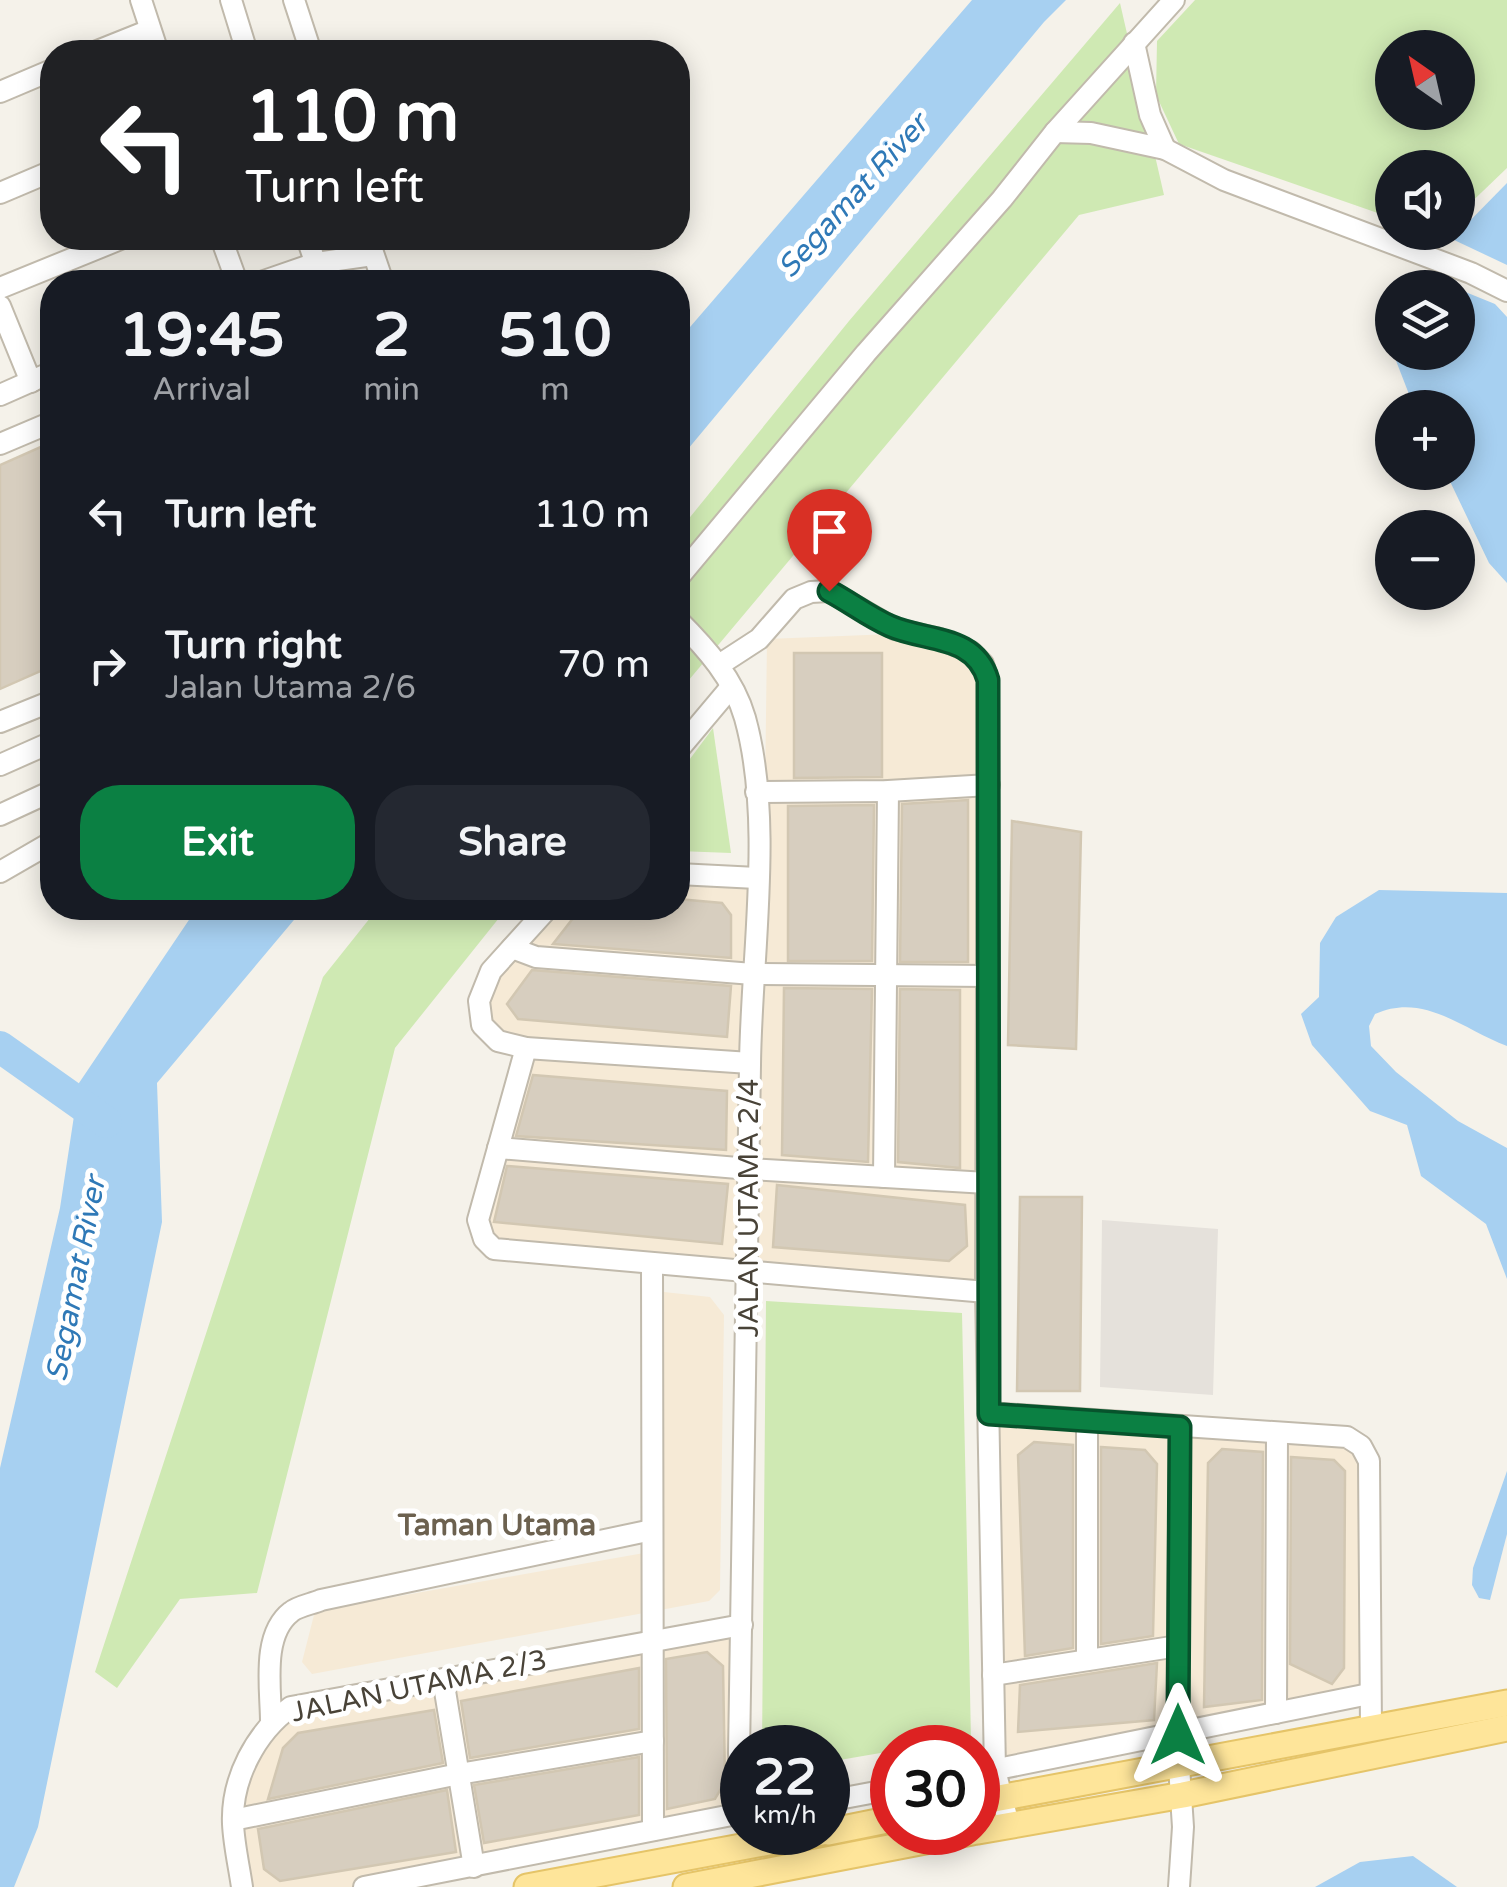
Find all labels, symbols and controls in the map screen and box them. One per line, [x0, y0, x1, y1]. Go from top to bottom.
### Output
north arrow [1375, 30, 1475, 130]
map controls [1375, 30, 1475, 610]
text: 110 m [245, 76, 459, 160]
icon: left [80, 80, 210, 210]
water label: Segamat River [770, 104, 939, 285]
button: sound [1375, 150, 1475, 250]
text: Turn left [245, 161, 424, 215]
button: layers [1375, 270, 1475, 370]
text: 19:45 [118, 300, 285, 372]
text: 2 [373, 300, 410, 372]
text: 510 [498, 300, 612, 372]
text: Arrival [152, 371, 251, 409]
text: min [363, 371, 420, 409]
text: m [540, 371, 570, 409]
button: + [1375, 390, 1475, 490]
icon: left [80, 488, 135, 543]
pin [787, 489, 872, 592]
text: Turn left [165, 492, 316, 538]
text: 110 m [534, 492, 650, 538]
icon: arrive [802, 504, 857, 559]
button: − [1375, 510, 1475, 610]
text: Turn right [165, 623, 342, 669]
icon: right [80, 638, 135, 693]
text: 70 m [558, 642, 650, 688]
text: Jalan Utama 2/6 [165, 669, 416, 707]
button: Exit [80, 785, 355, 900]
button: Share [375, 785, 650, 900]
street label: JALAN UTAMA 2/4 [732, 1079, 766, 1337]
water label: Segamat River [38, 1170, 115, 1384]
district label: Taman Utama [397, 1507, 596, 1544]
street label: JALAN UTAMA 2/3 [288, 1642, 550, 1730]
position arrow [1126, 1683, 1230, 1787]
speed limit sign: 30 [870, 1725, 1000, 1855]
text: 22 [754, 1748, 816, 1808]
text: km/h [754, 1800, 816, 1830]

